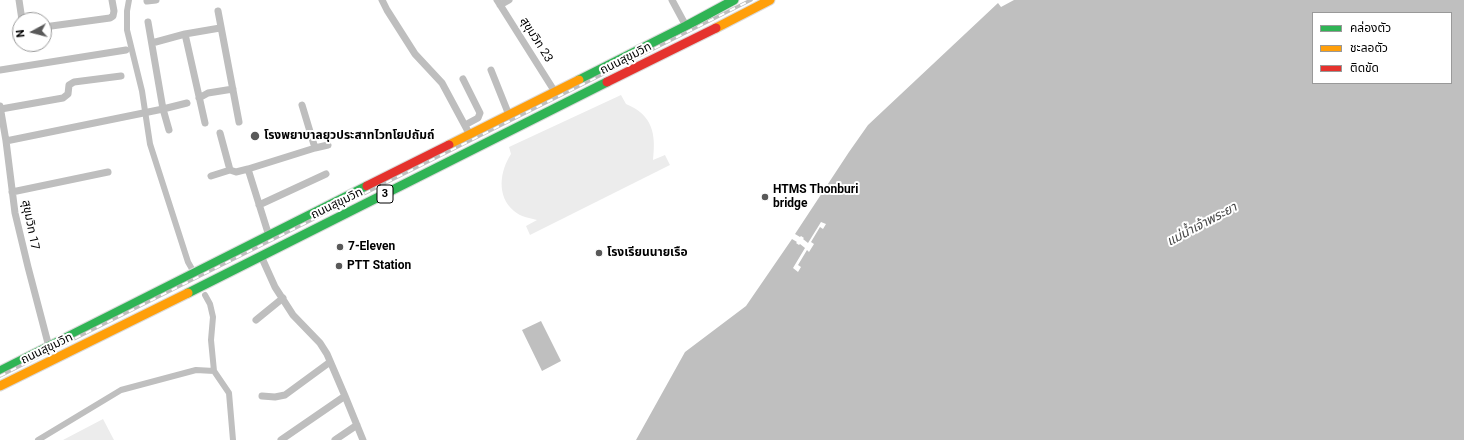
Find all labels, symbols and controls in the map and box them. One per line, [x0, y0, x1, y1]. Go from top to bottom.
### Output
north arrow [12, 12, 52, 52]
legend [1312, 12, 1452, 84]
street label: สุขุมวิท 23 [517, 15, 555, 65]
text: คล่องตัว [1350, 21, 1391, 35]
text: N [14, 29, 28, 38]
street label: ถนนสุขุมวิท [598, 40, 654, 78]
text: ชะลอตัว [1350, 41, 1388, 55]
text: ติดขัด [1350, 61, 1379, 75]
place label: โรงพยาบาลยุวประสาทไวทโยปถัมถ์ [264, 129, 434, 143]
marker: โรงพยาบาลยุวประสาทไวทโยปถัมถ์ [249, 130, 261, 142]
place label: HTMS Thonburi bridge [773, 183, 858, 211]
street label: ถนนสุขุมวิท [309, 185, 365, 223]
road number: 3 [377, 185, 393, 203]
marker: HTMS Thonburi bridge [760, 192, 770, 202]
street label: สุขุมวิท 17 [18, 199, 42, 251]
water label: แม่น้ำเจ้าพระยา [1164, 200, 1240, 250]
place label: 7-Eleven [348, 240, 395, 254]
marker: 7-Eleven [335, 242, 345, 252]
place label: โรงเรียนนายเรือ [607, 246, 687, 260]
marker: โรงเรียนนายเรือ [594, 248, 604, 258]
place label: PTT Station [347, 259, 411, 273]
marker: PTT Station [334, 261, 344, 271]
street label: ถนนสุขุมวิท [19, 330, 75, 368]

